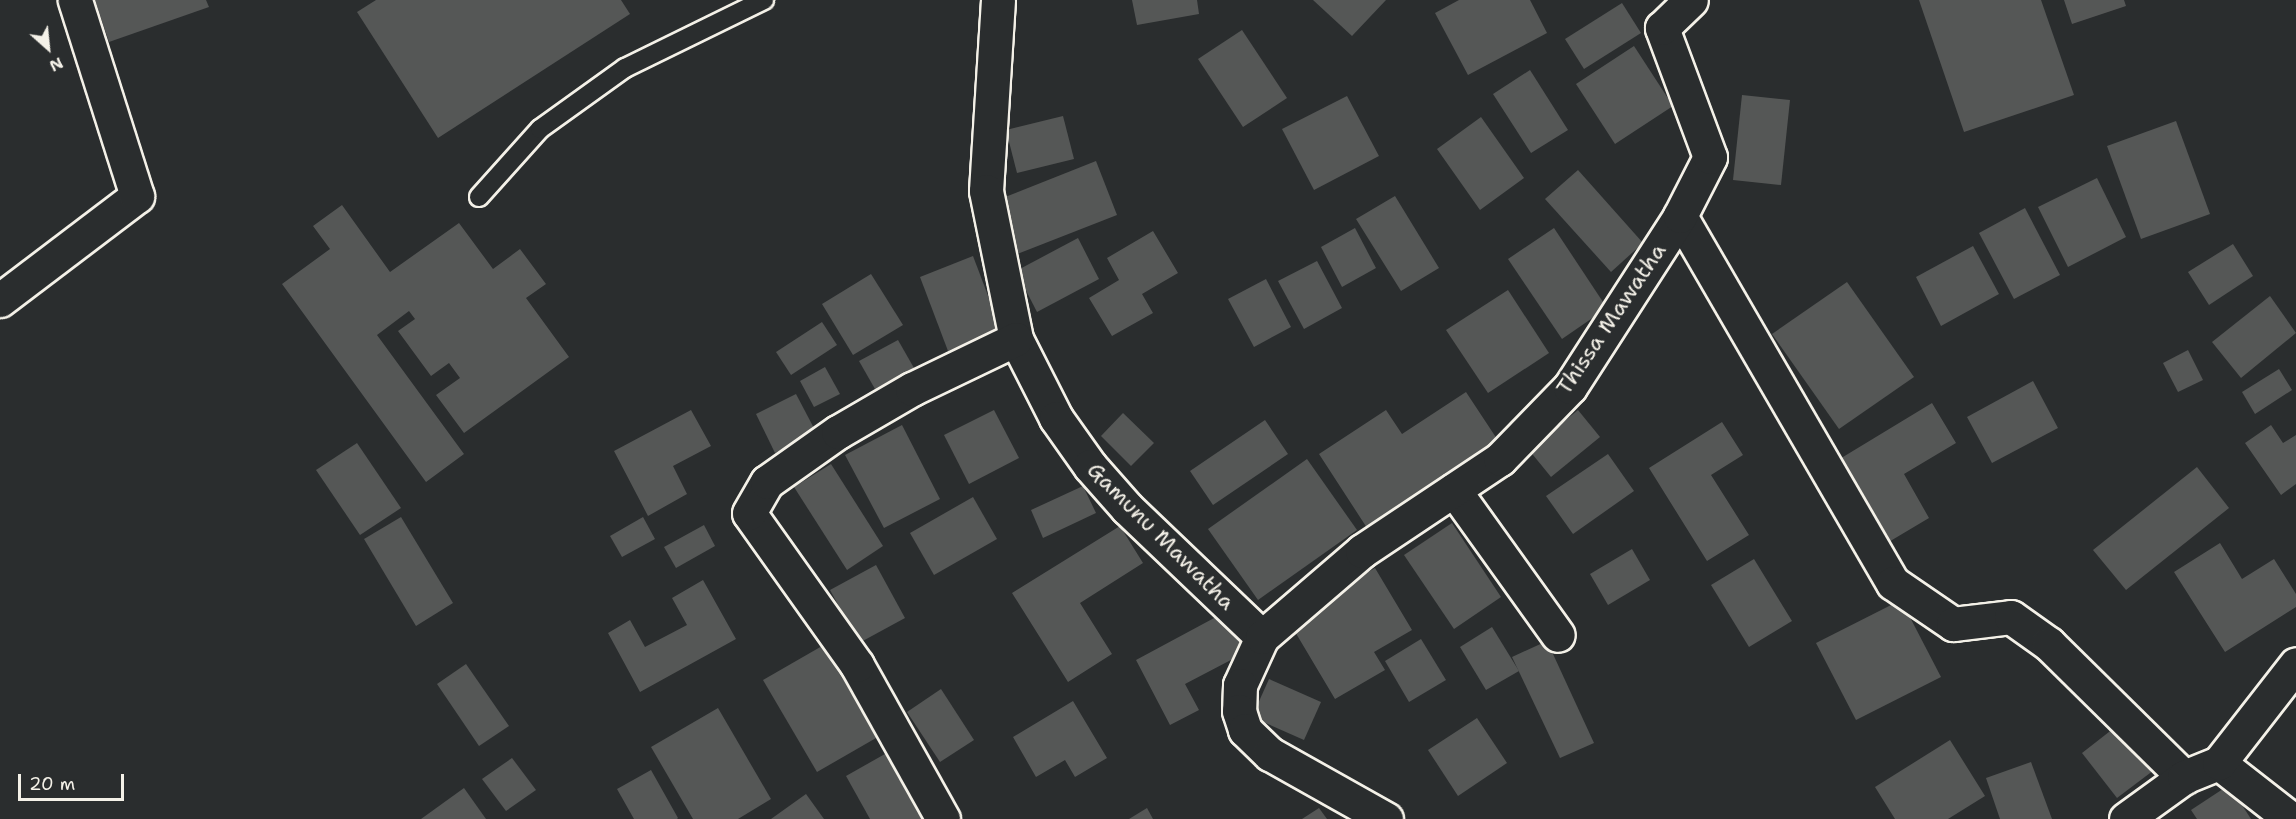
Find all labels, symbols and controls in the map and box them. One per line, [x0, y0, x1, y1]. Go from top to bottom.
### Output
north arrow [18, 18, 78, 78]
text: N [46, 52, 67, 77]
street label: Thissa Mawatha [1551, 238, 1671, 400]
street label: Gamunu Mawatha [1082, 457, 1240, 615]
scale bar [21, 762, 128, 800]
text: 20 m [29, 772, 75, 796]

